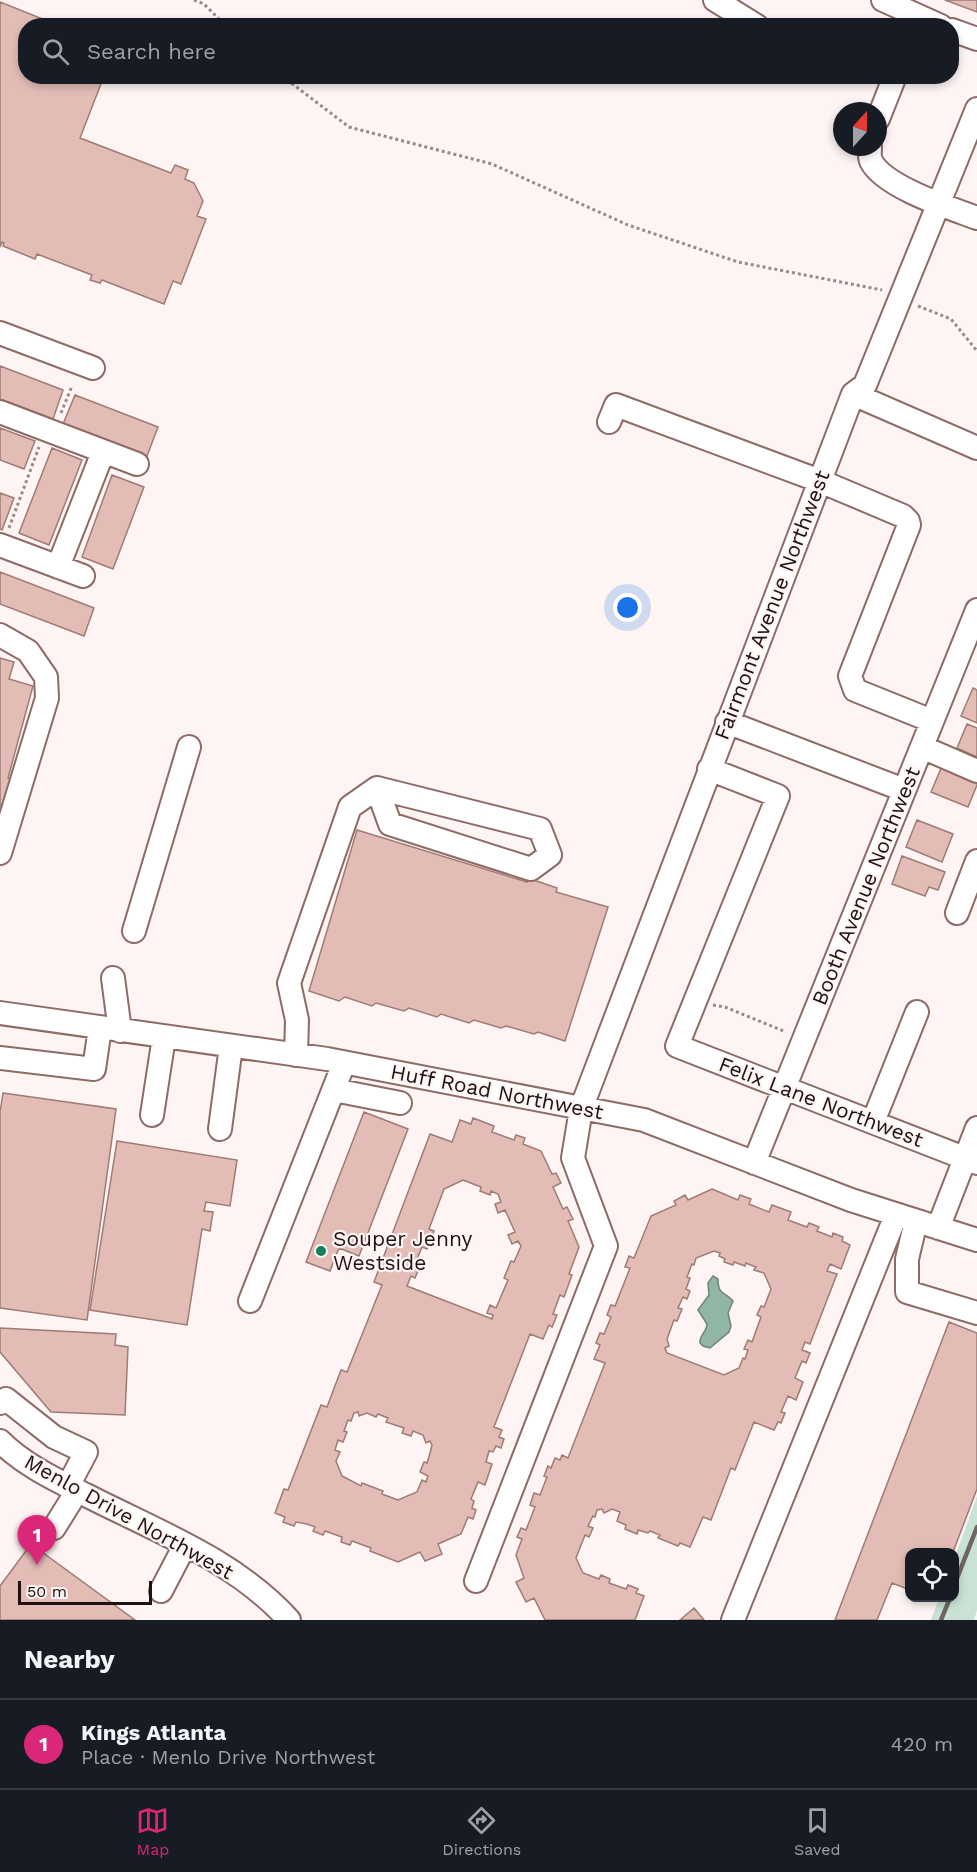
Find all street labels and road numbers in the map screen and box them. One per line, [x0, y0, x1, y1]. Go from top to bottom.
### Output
street label: Fairmont Avenue Northwest [709, 466, 835, 743]
street label: Booth Avenue Northwest [806, 763, 925, 1009]
street label: Felix Lane Northwest [715, 1051, 927, 1152]
street label: Huff Road Northwest [389, 1059, 606, 1124]
street label: Menlo Drive Northwest [20, 1449, 238, 1585]

